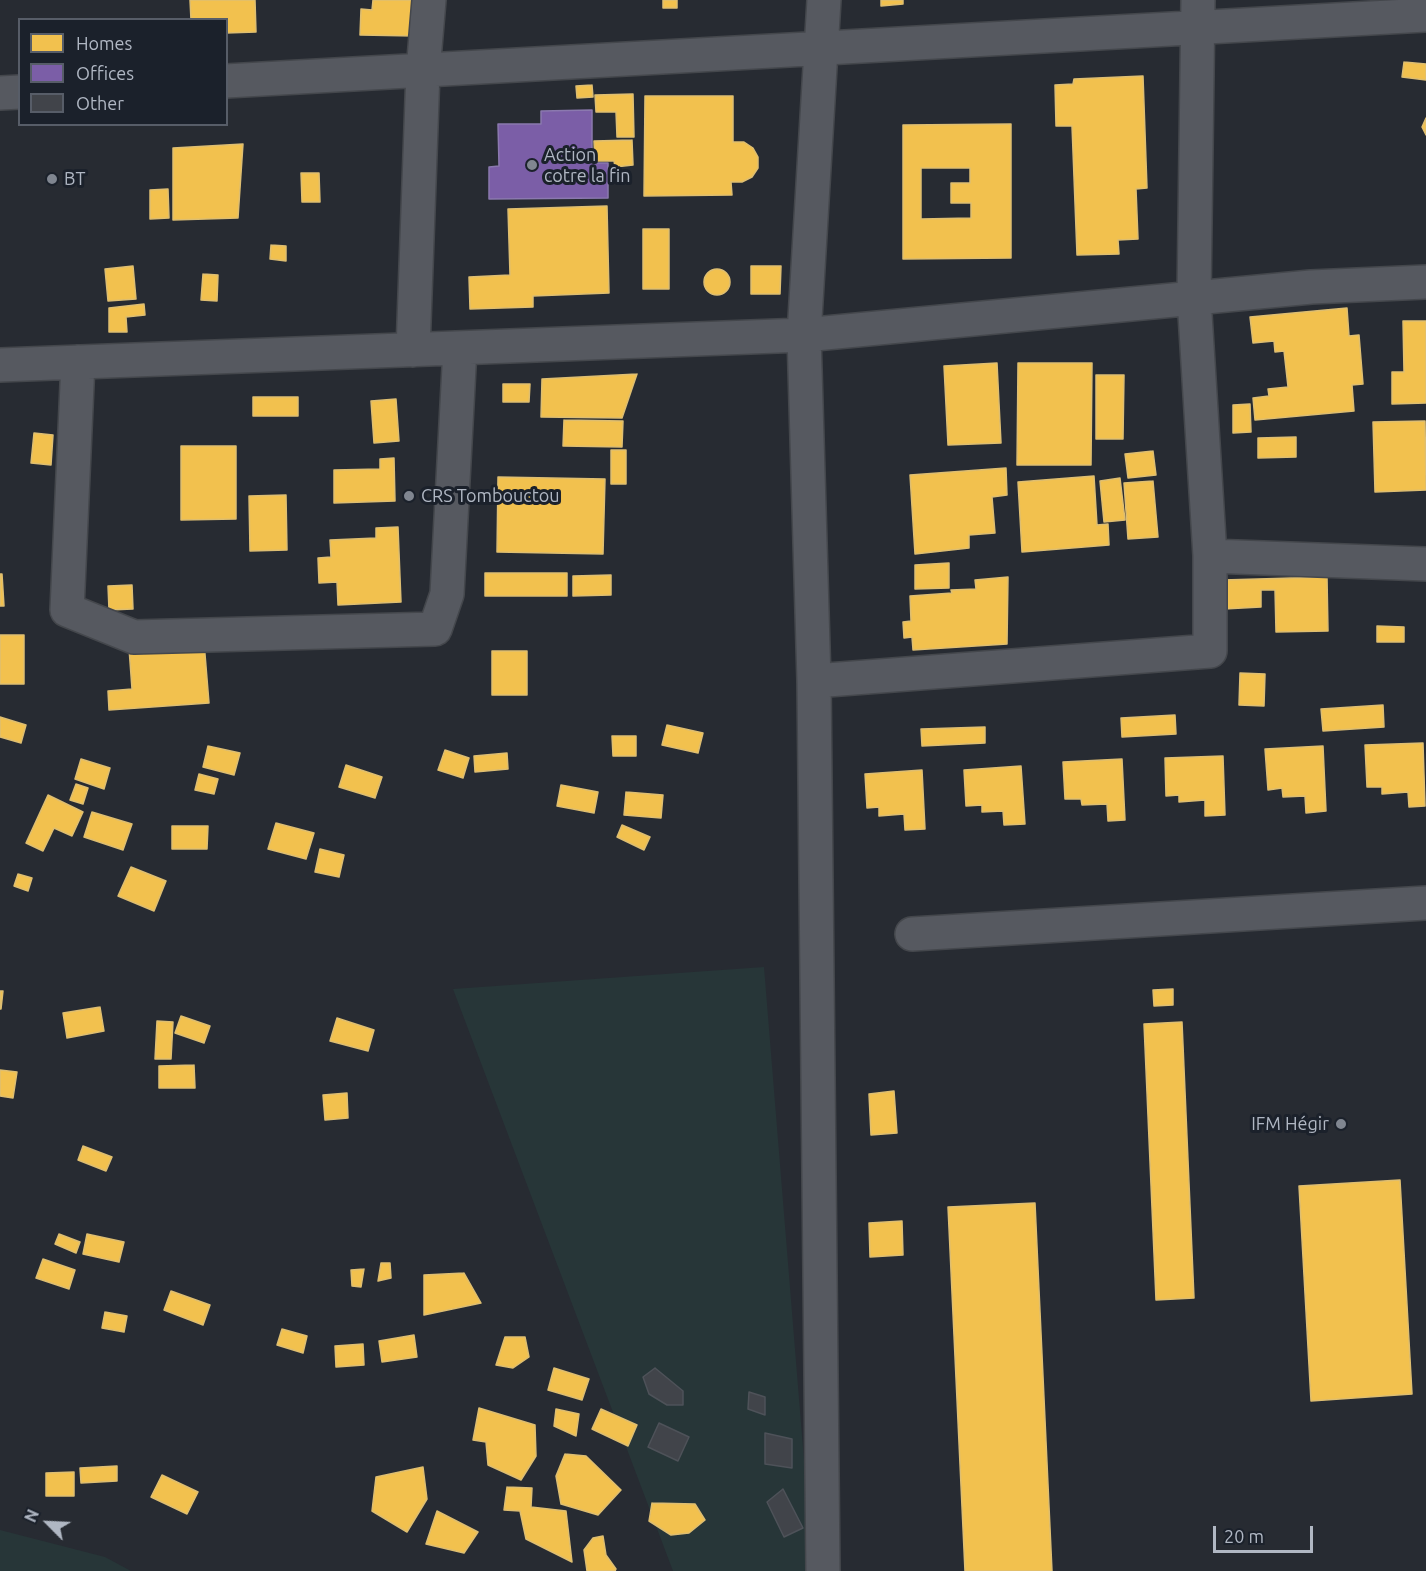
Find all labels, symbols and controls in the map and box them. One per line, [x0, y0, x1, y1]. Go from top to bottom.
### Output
legend [18, 18, 228, 126]
text: Homes [76, 33, 132, 53]
text: Offices [76, 63, 134, 83]
text: Other [76, 93, 124, 113]
place label: Action cotre la fin [544, 144, 630, 186]
marker: Action cotre la fin [525, 158, 539, 172]
place label: BT [64, 168, 85, 190]
marker: BT [45, 172, 59, 186]
place label: CRS Tombouctou [421, 485, 560, 507]
marker: CRS Tombouctou [402, 489, 416, 503]
place label: IFM Hégir [1251, 1113, 1329, 1135]
marker: IFM Hégir [1334, 1117, 1348, 1131]
north arrow [18, 1493, 78, 1553]
text: N [21, 1507, 42, 1525]
scale bar [1216, 1514, 1316, 1552]
text: 20 m [1224, 1526, 1264, 1546]

